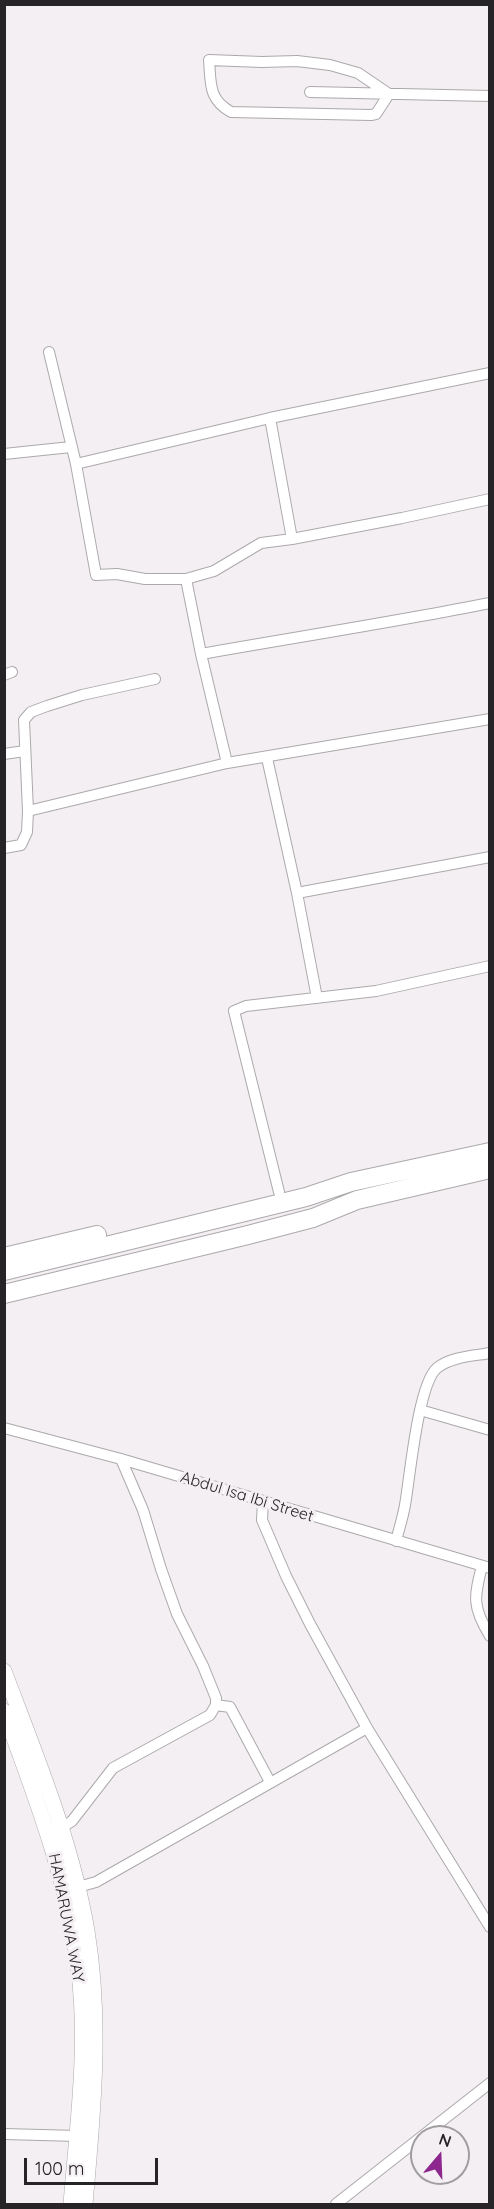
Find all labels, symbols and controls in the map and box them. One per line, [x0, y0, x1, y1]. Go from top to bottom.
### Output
street label: Abdul Isa Ibi Street [178, 1468, 316, 1526]
street label: HAMARUWA WAY [44, 1852, 88, 1984]
north arrow [410, 2125, 470, 2185]
text: N [436, 2128, 454, 2151]
scale bar [27, 2146, 160, 2184]
text: 100 m [35, 2157, 84, 2180]

